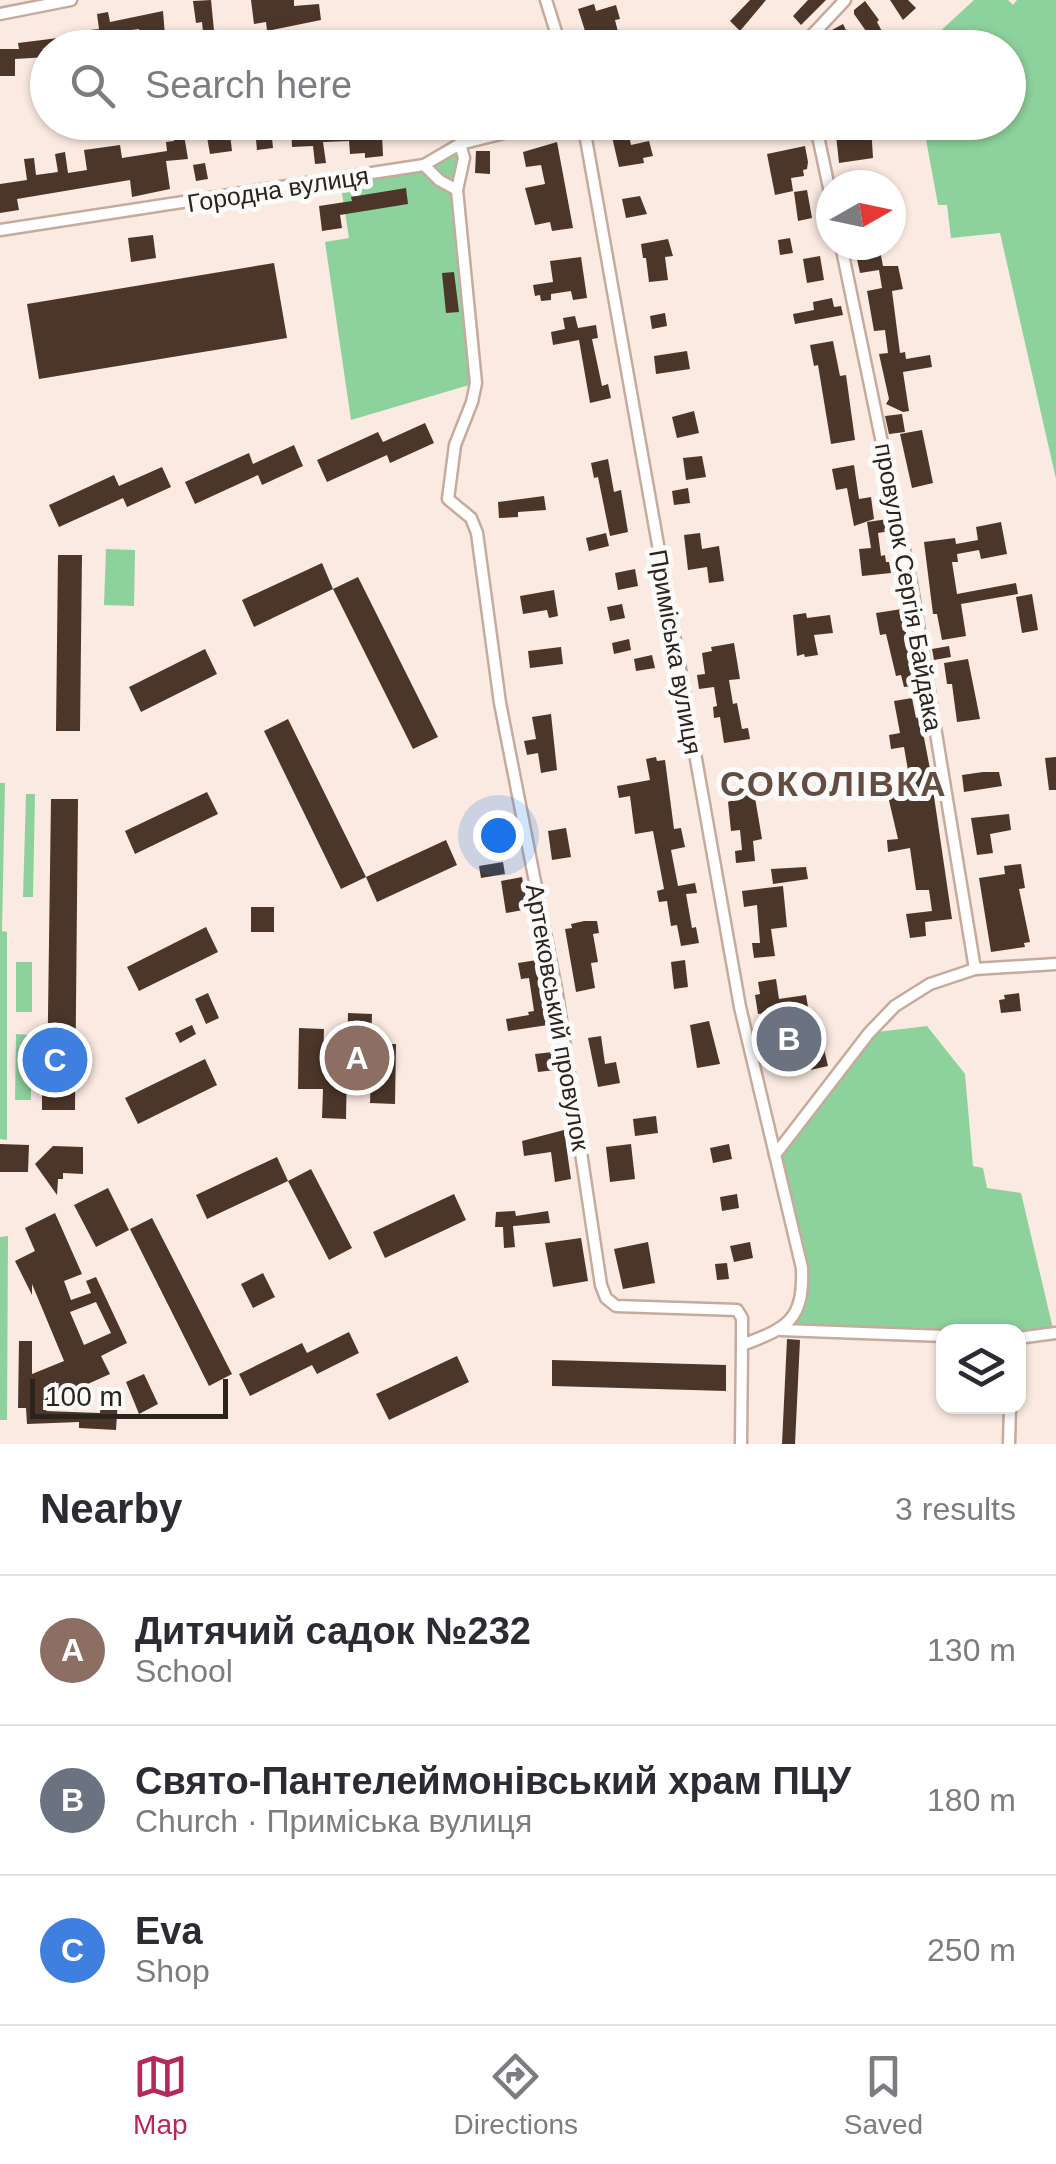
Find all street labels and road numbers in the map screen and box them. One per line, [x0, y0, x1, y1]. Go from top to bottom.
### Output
street label: Городна вулиця [185, 161, 371, 217]
street label: провулок Сергія Байдака [870, 441, 948, 733]
street label: Приміська вулиця [644, 547, 708, 757]
street label: Артековський провулок [521, 881, 595, 1154]

